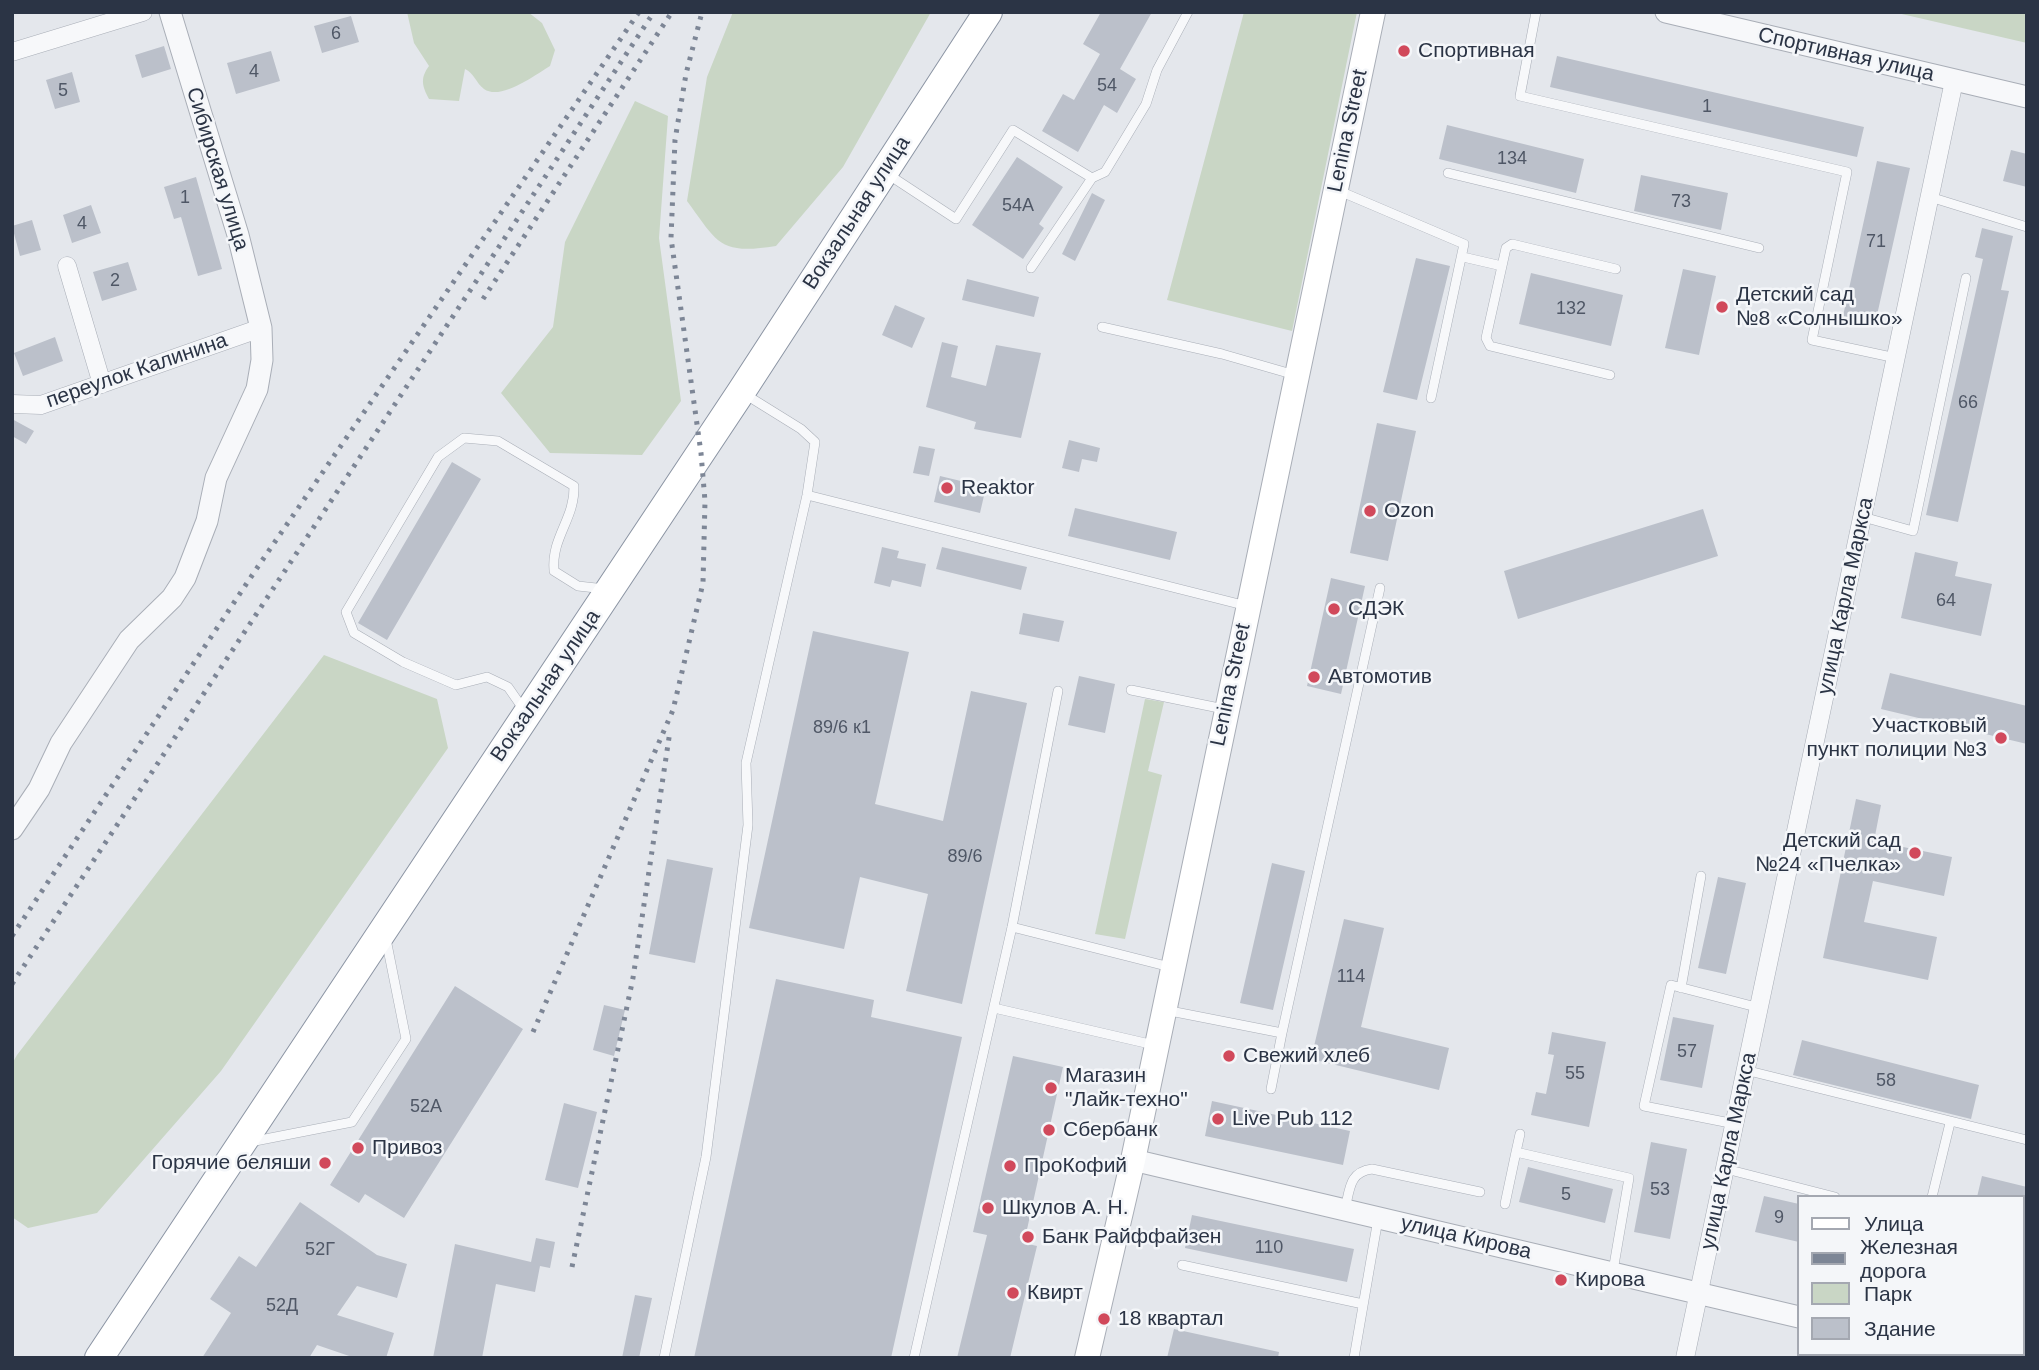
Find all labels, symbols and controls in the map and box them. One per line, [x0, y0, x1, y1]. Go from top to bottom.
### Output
street label: Спортивная улица [1755, 22, 1937, 88]
house number: 6 [331, 23, 341, 45]
place label: Спортивная [1418, 38, 1535, 64]
marker: Спортивная [1396, 43, 1412, 59]
house number: 4 [249, 61, 259, 83]
street label: Lenina Street [1323, 67, 1373, 195]
house number: 54 [1097, 75, 1117, 97]
house number: 5 [58, 80, 68, 102]
street label: Сибирская улица [180, 84, 254, 254]
house number: 1 [1702, 96, 1712, 118]
street label: Вокзальная улица [798, 132, 916, 294]
house number: 134 [1497, 148, 1527, 170]
house number: 1 [180, 187, 190, 209]
house number: 73 [1671, 191, 1691, 213]
house number: 54А [1002, 195, 1034, 217]
house number: 4 [77, 213, 87, 235]
house number: 71 [1866, 231, 1886, 253]
house number: 2 [110, 270, 120, 292]
place label: Детский сад №8 «Солнышко» [1736, 282, 1903, 332]
house number: 132 [1556, 298, 1586, 320]
marker: Детский сад №8 «Солнышко» [1714, 299, 1730, 315]
street label: переулок Калинина [43, 328, 231, 414]
house number: 66 [1958, 392, 1978, 414]
place label: Reaktor [961, 475, 1035, 501]
marker: Reaktor [939, 480, 955, 496]
street label: улица Карла Маркса [1813, 495, 1879, 697]
place label: Ozon [1384, 498, 1434, 524]
marker: Ozon [1362, 503, 1378, 519]
house number: 64 [1936, 590, 1956, 612]
place label: СДЭК [1348, 596, 1404, 622]
marker: СДЭК [1326, 601, 1342, 617]
street label: Вокзальная улица [486, 605, 606, 767]
street label: Lenina Street [1206, 621, 1256, 749]
place label: Автомотив [1328, 664, 1432, 690]
marker: Автомотив [1306, 669, 1322, 685]
place label: Участковый пункт полиции №3 [1807, 713, 1987, 763]
house number: 89/6 к1 [813, 717, 871, 739]
marker: Участковый пункт полиции №3 [1993, 730, 2009, 746]
place label: Детский сад №24 «Пчелка» [1755, 828, 1901, 878]
marker: Детский сад №24 «Пчелка» [1907, 845, 1923, 861]
house number: 89/6 [947, 846, 983, 868]
house number: 114 [1337, 966, 1365, 988]
house number: 57 [1677, 1041, 1697, 1063]
place label: Свежий хлеб [1243, 1043, 1370, 1069]
marker: Свежий хлеб [1221, 1048, 1237, 1064]
street label: улица Карла Маркса [1696, 1050, 1762, 1252]
place label: Магазин "Лайк-техно" [1065, 1063, 1188, 1113]
house number: 55 [1565, 1063, 1585, 1085]
house number: 58 [1876, 1070, 1896, 1092]
marker: Магазин "Лайк-техно" [1043, 1080, 1059, 1096]
house number: 52А [410, 1096, 442, 1118]
place label: Live Pub 112 [1232, 1106, 1353, 1132]
marker: Live Pub 112 [1210, 1111, 1226, 1127]
place label: Сбербанк [1063, 1117, 1157, 1143]
marker: Сбербанк [1041, 1122, 1057, 1138]
place label: Привоз [372, 1135, 442, 1161]
marker: Привоз [350, 1140, 366, 1156]
place label: Горячие беляши [151, 1150, 311, 1176]
place label: ПроКофий [1024, 1153, 1127, 1179]
marker: Горячие беляши [317, 1155, 333, 1171]
marker: ПроКофий [1002, 1158, 1018, 1174]
house number: 53 [1650, 1179, 1670, 1201]
house number: 5 [1561, 1184, 1571, 1206]
place label: Шкулов А. Н. [1002, 1195, 1129, 1221]
legend [1798, 1195, 2025, 1356]
marker: Шкулов А. Н. [980, 1200, 996, 1216]
house number: 9 [1774, 1207, 1784, 1229]
street label: улица Кирова [1398, 1211, 1534, 1265]
text: Улица [1864, 1212, 1924, 1235]
place label: Банк Райффайзен [1042, 1224, 1221, 1250]
marker: Банк Райффайзен [1020, 1229, 1036, 1245]
text: Железная дорога [1860, 1235, 1958, 1282]
house number: 110 [1255, 1237, 1283, 1259]
house number: 52Г [305, 1239, 335, 1261]
place label: Кирова [1575, 1267, 1645, 1293]
marker: Кирова [1553, 1272, 1569, 1288]
place label: Квирт [1027, 1280, 1083, 1306]
text: Парк [1864, 1282, 1912, 1305]
marker: Квирт [1005, 1285, 1021, 1301]
house number: 52Д [266, 1295, 298, 1317]
place label: 18 квартал [1118, 1306, 1224, 1332]
marker: 18 квартал [1096, 1311, 1112, 1327]
text: Здание [1864, 1317, 1936, 1340]

